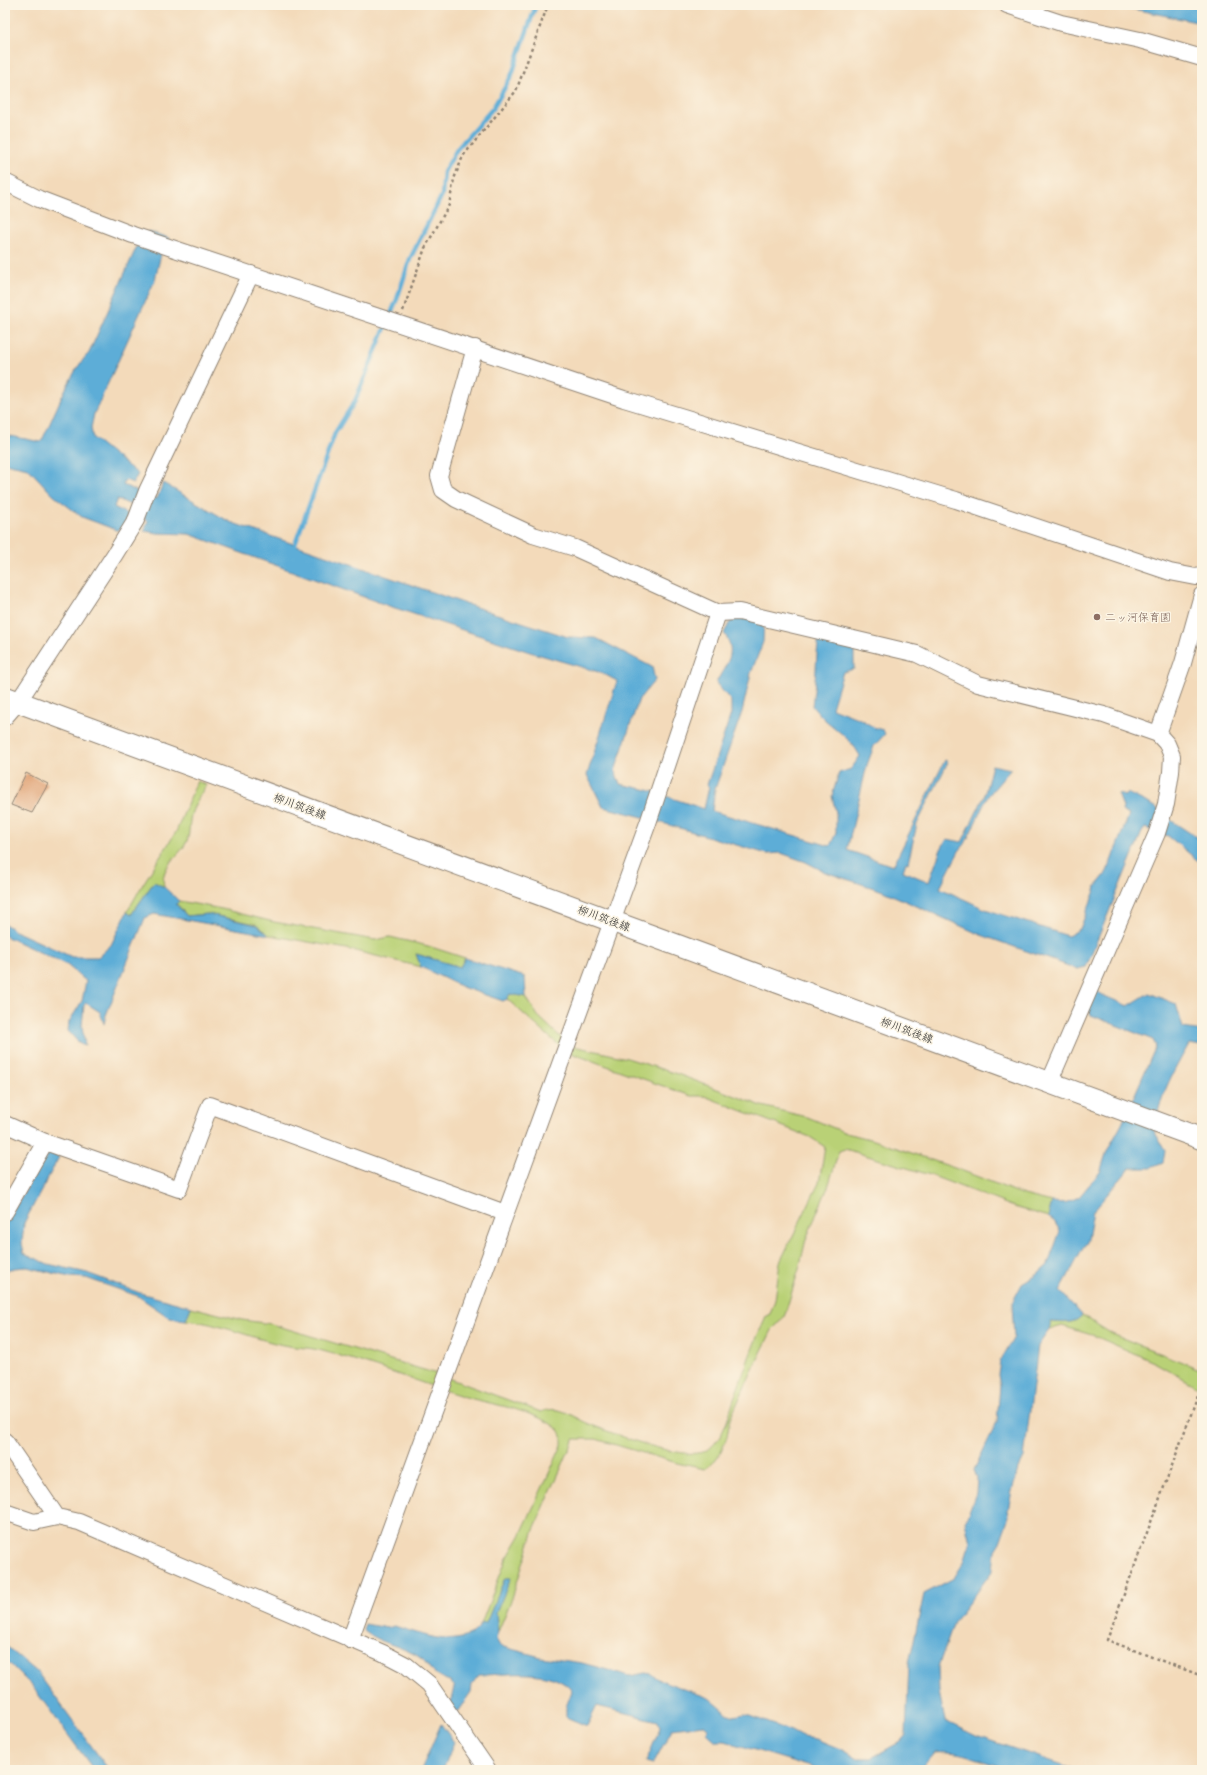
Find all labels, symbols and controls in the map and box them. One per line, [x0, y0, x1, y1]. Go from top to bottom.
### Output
place label: 二ッ河保育園 [1105, 610, 1171, 624]
marker: 二ッ河保育園 [1092, 612, 1102, 622]
street label: 柳川筑後線 [272, 790, 328, 822]
street label: 柳川筑後線 [576, 902, 632, 934]
street label: 柳川筑後線 [879, 1014, 935, 1046]

